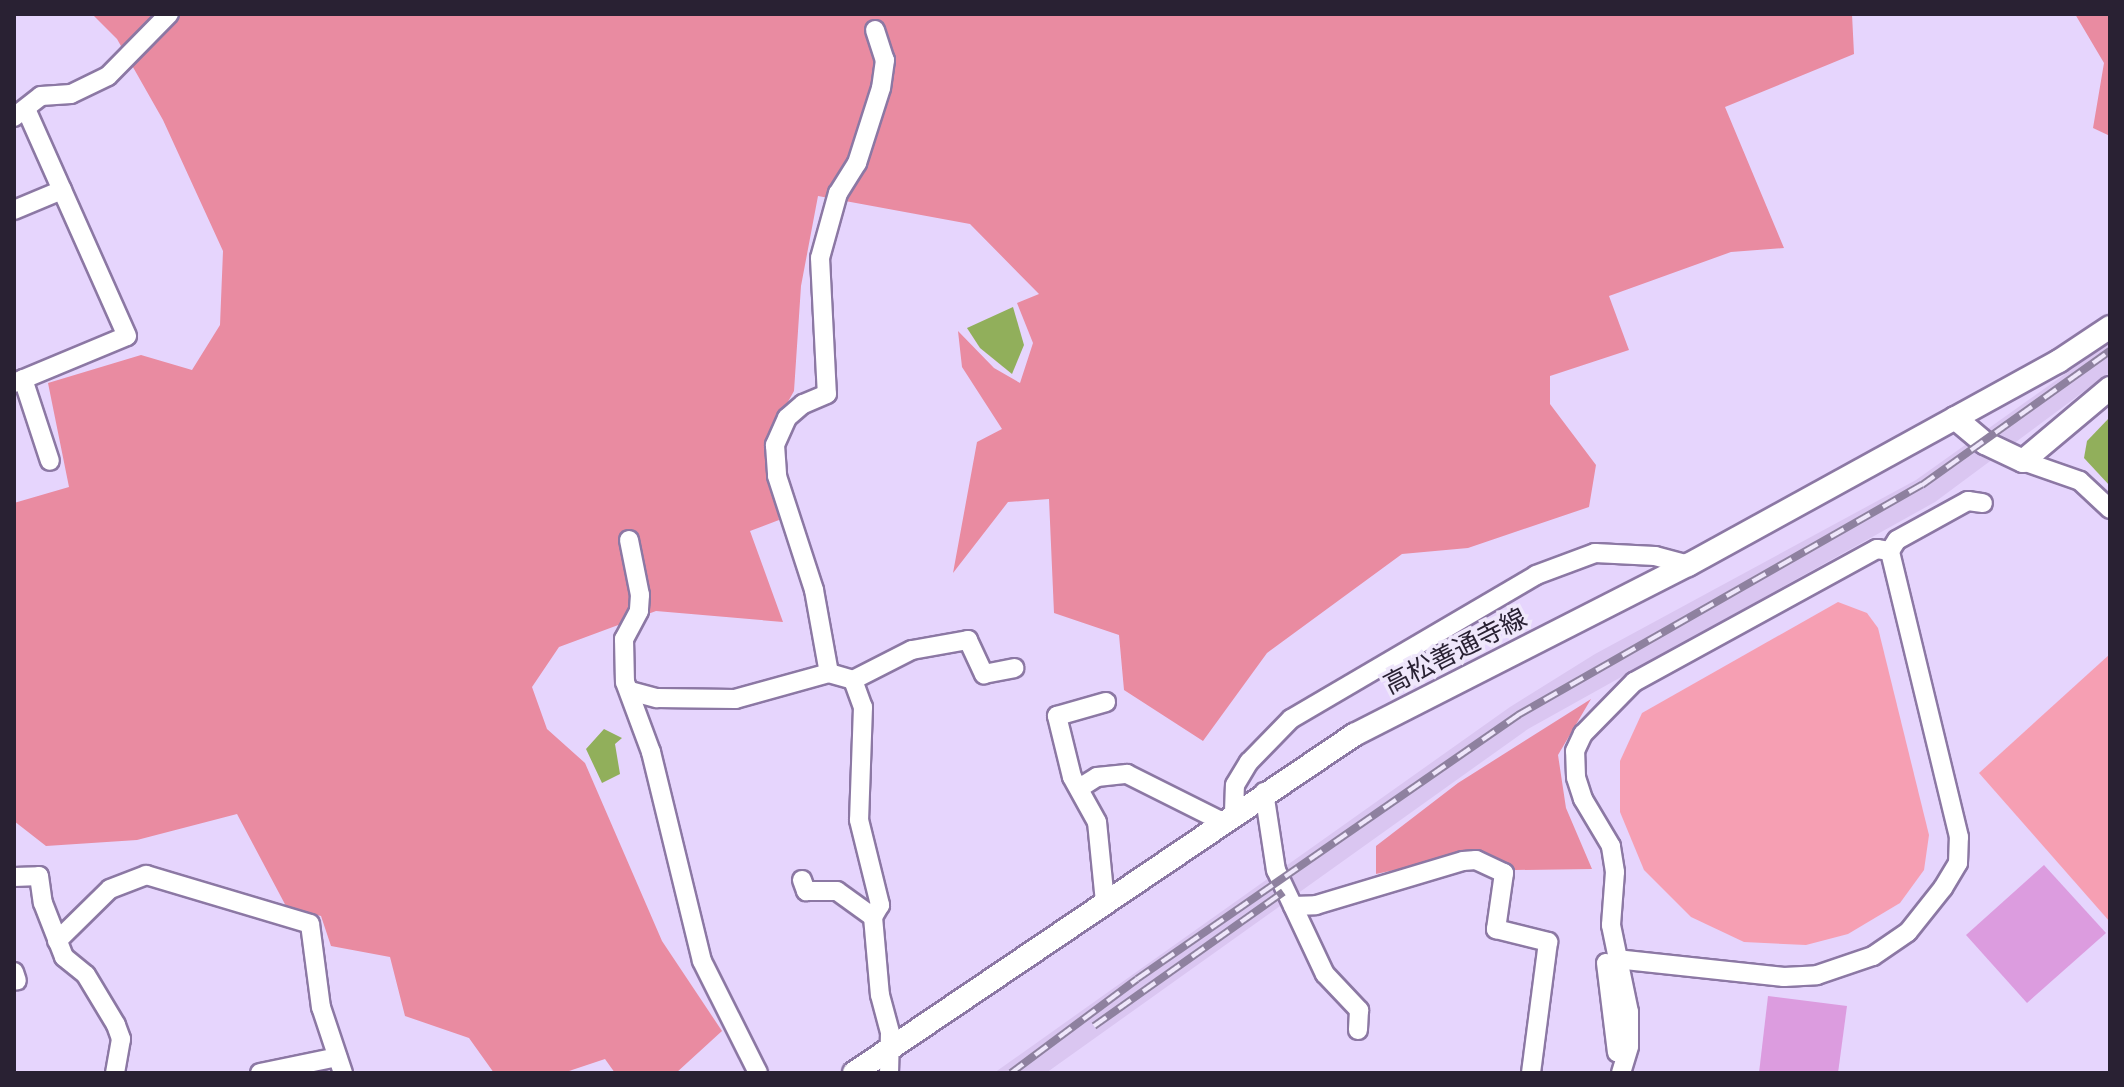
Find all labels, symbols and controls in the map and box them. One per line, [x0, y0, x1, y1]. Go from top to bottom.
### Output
street label: 高松善通寺線 [1378, 602, 1532, 700]

